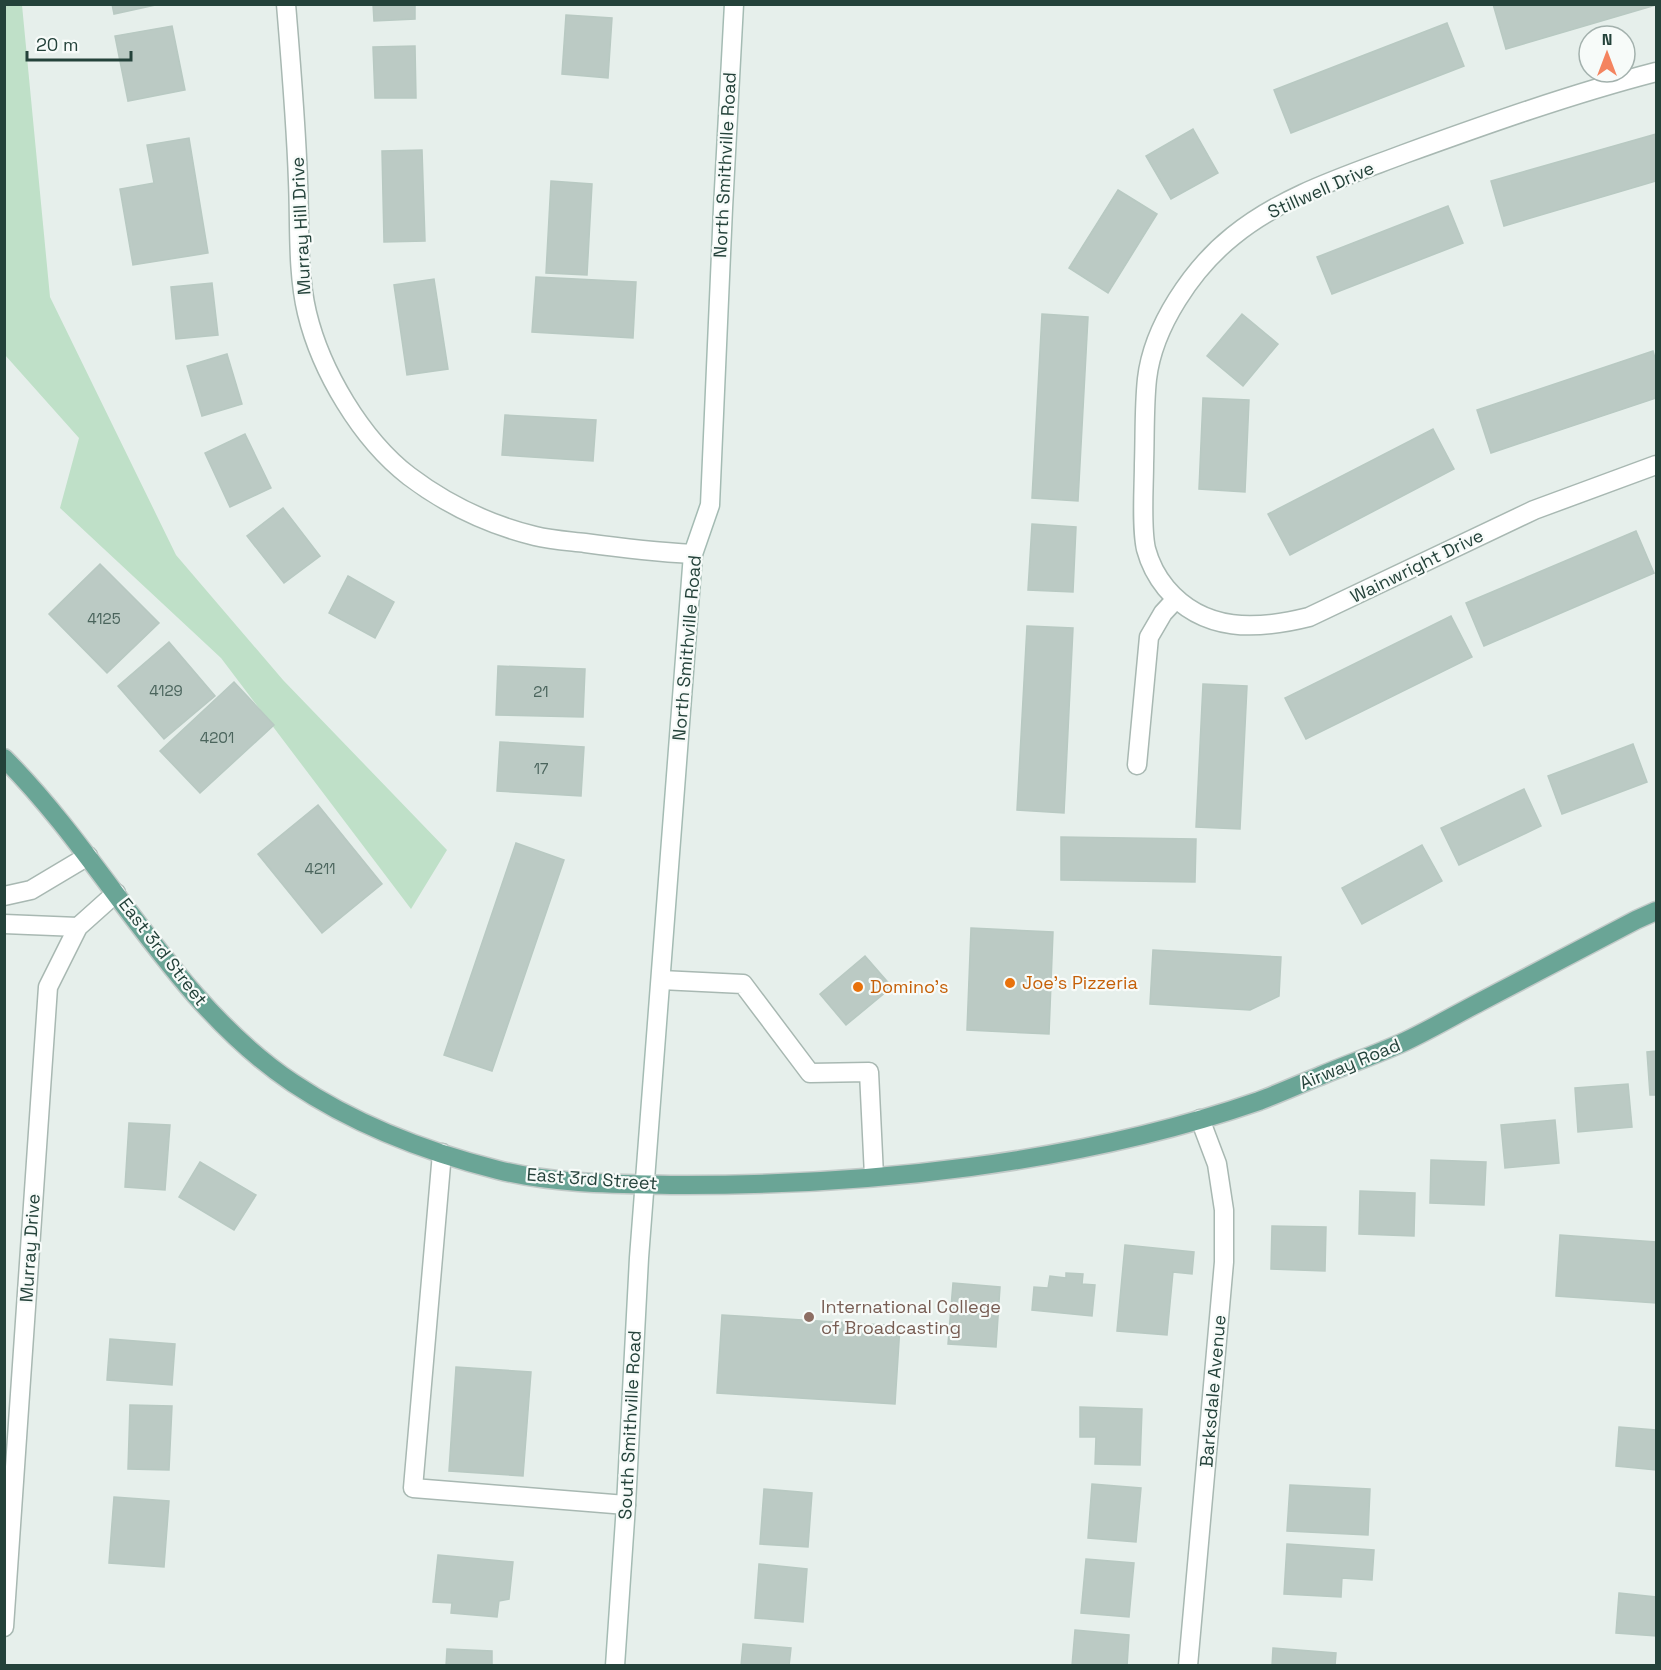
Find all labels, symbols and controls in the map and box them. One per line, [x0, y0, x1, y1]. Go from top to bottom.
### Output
scale bar [27, 24, 130, 62]
north arrow [1577, 24, 1637, 84]
text: N [1602, 29, 1612, 50]
text: 20 m [36, 33, 79, 56]
street label: North Smithville Road [708, 71, 741, 259]
street label: Murray Hill Drive [285, 156, 316, 296]
street label: Stillwell Drive [1264, 156, 1378, 223]
street label: Wainwright Drive [1346, 523, 1487, 608]
street label: North Smithville Road [667, 554, 706, 742]
house number: 4125 [87, 609, 121, 628]
house number: 4129 [149, 681, 183, 700]
house number: 21 [533, 682, 549, 701]
house number: 4201 [200, 728, 234, 747]
house number: 17 [534, 759, 548, 778]
house number: 4211 [305, 859, 335, 878]
street label: East 3rd Street [114, 893, 213, 1010]
place label: Joe's Pizzeria [1022, 971, 1138, 994]
place label: Domino's [870, 975, 948, 998]
marker: Joe's Pizzeria [1003, 976, 1017, 990]
marker: Domino's [851, 980, 865, 994]
street label: Airway Road [1296, 1033, 1404, 1094]
street label: East 3rd Street [526, 1162, 658, 1195]
street label: Murray Drive [14, 1193, 45, 1303]
place label: International College of Broadcasting [821, 1295, 1001, 1339]
marker: International College of Broadcasting [802, 1310, 816, 1324]
street label: Barksdale Avenue [1194, 1314, 1231, 1468]
street label: South Smithville Road [613, 1330, 646, 1520]

